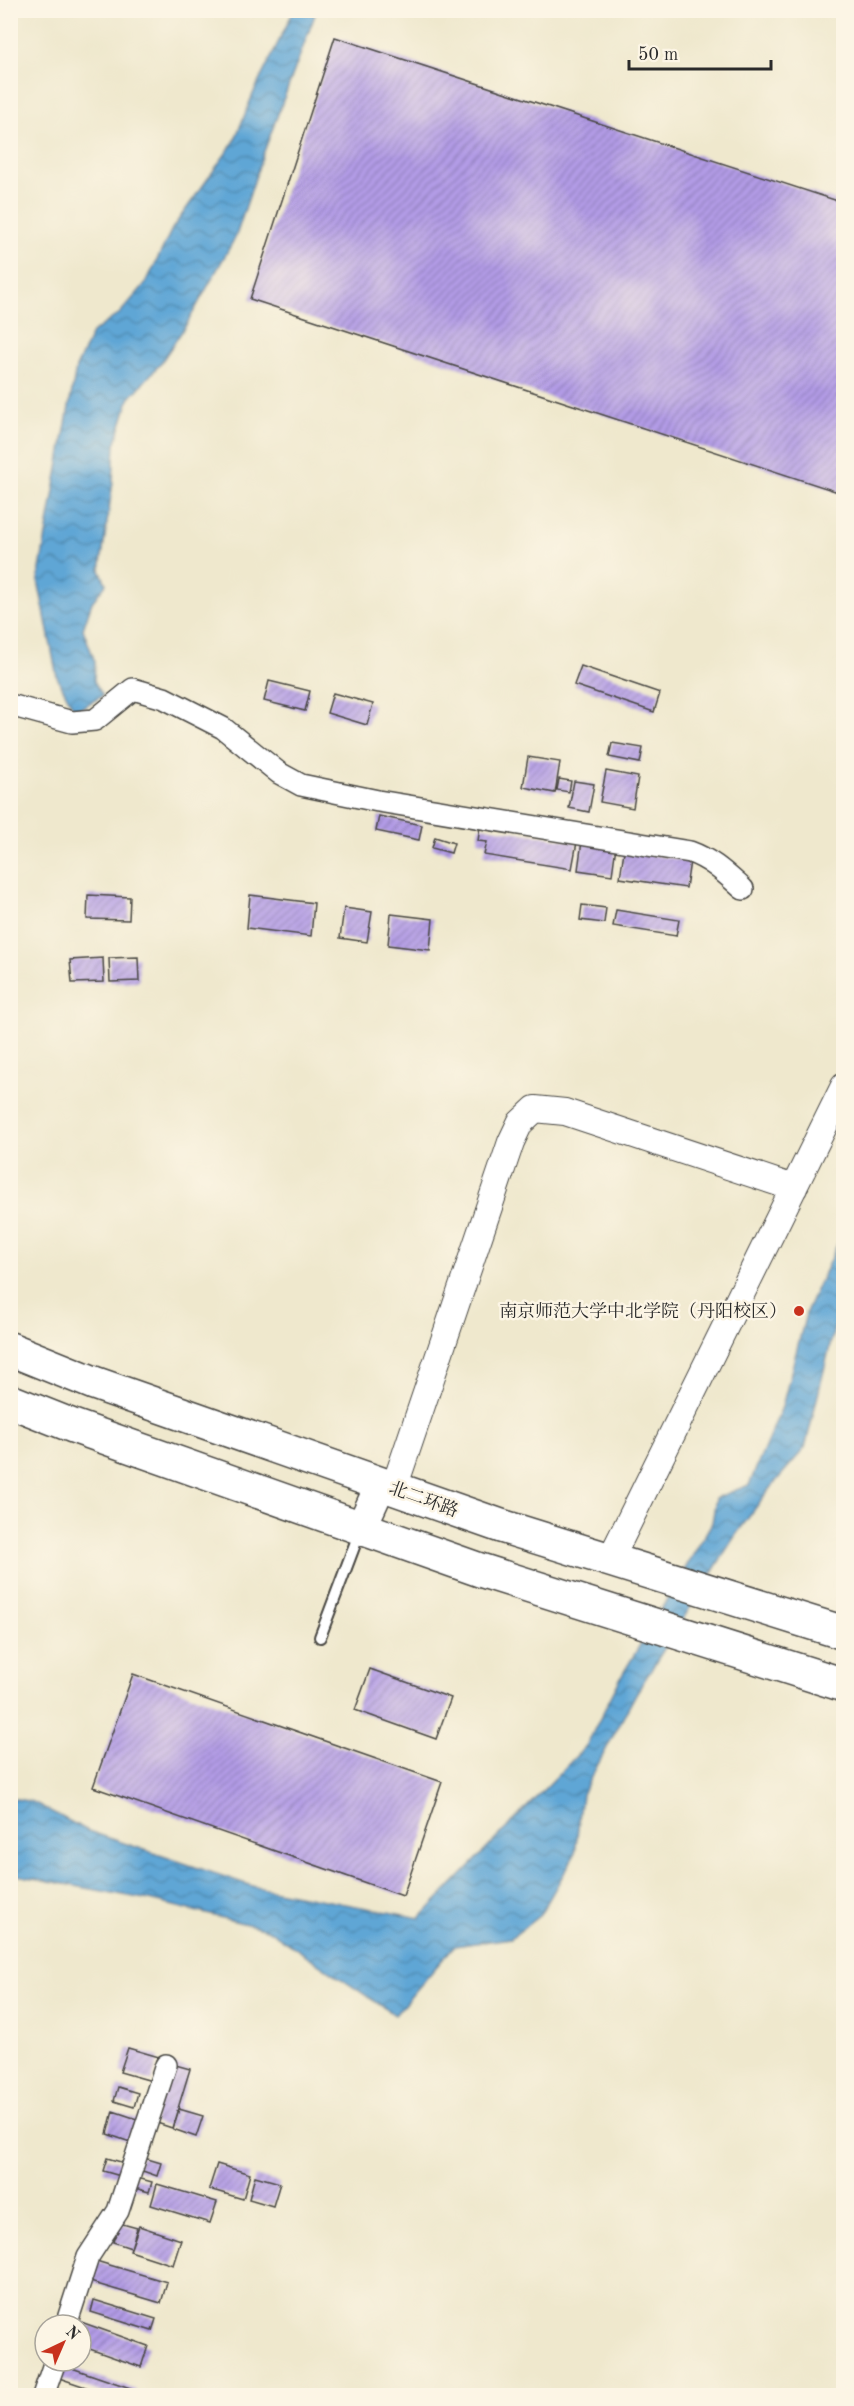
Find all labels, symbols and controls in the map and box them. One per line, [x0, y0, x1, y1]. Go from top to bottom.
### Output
scale bar [629, 33, 772, 71]
text: 50 m [638, 46, 678, 64]
place label: 南京师范大学中北学院（丹阳校区） [499, 1301, 787, 1321]
marker: 南京师范大学中北学院（丹阳校区） [792, 1304, 806, 1318]
street label: 北二环路 [387, 1477, 461, 1521]
north arrow [33, 2313, 93, 2373]
text: N [62, 2324, 83, 2344]

